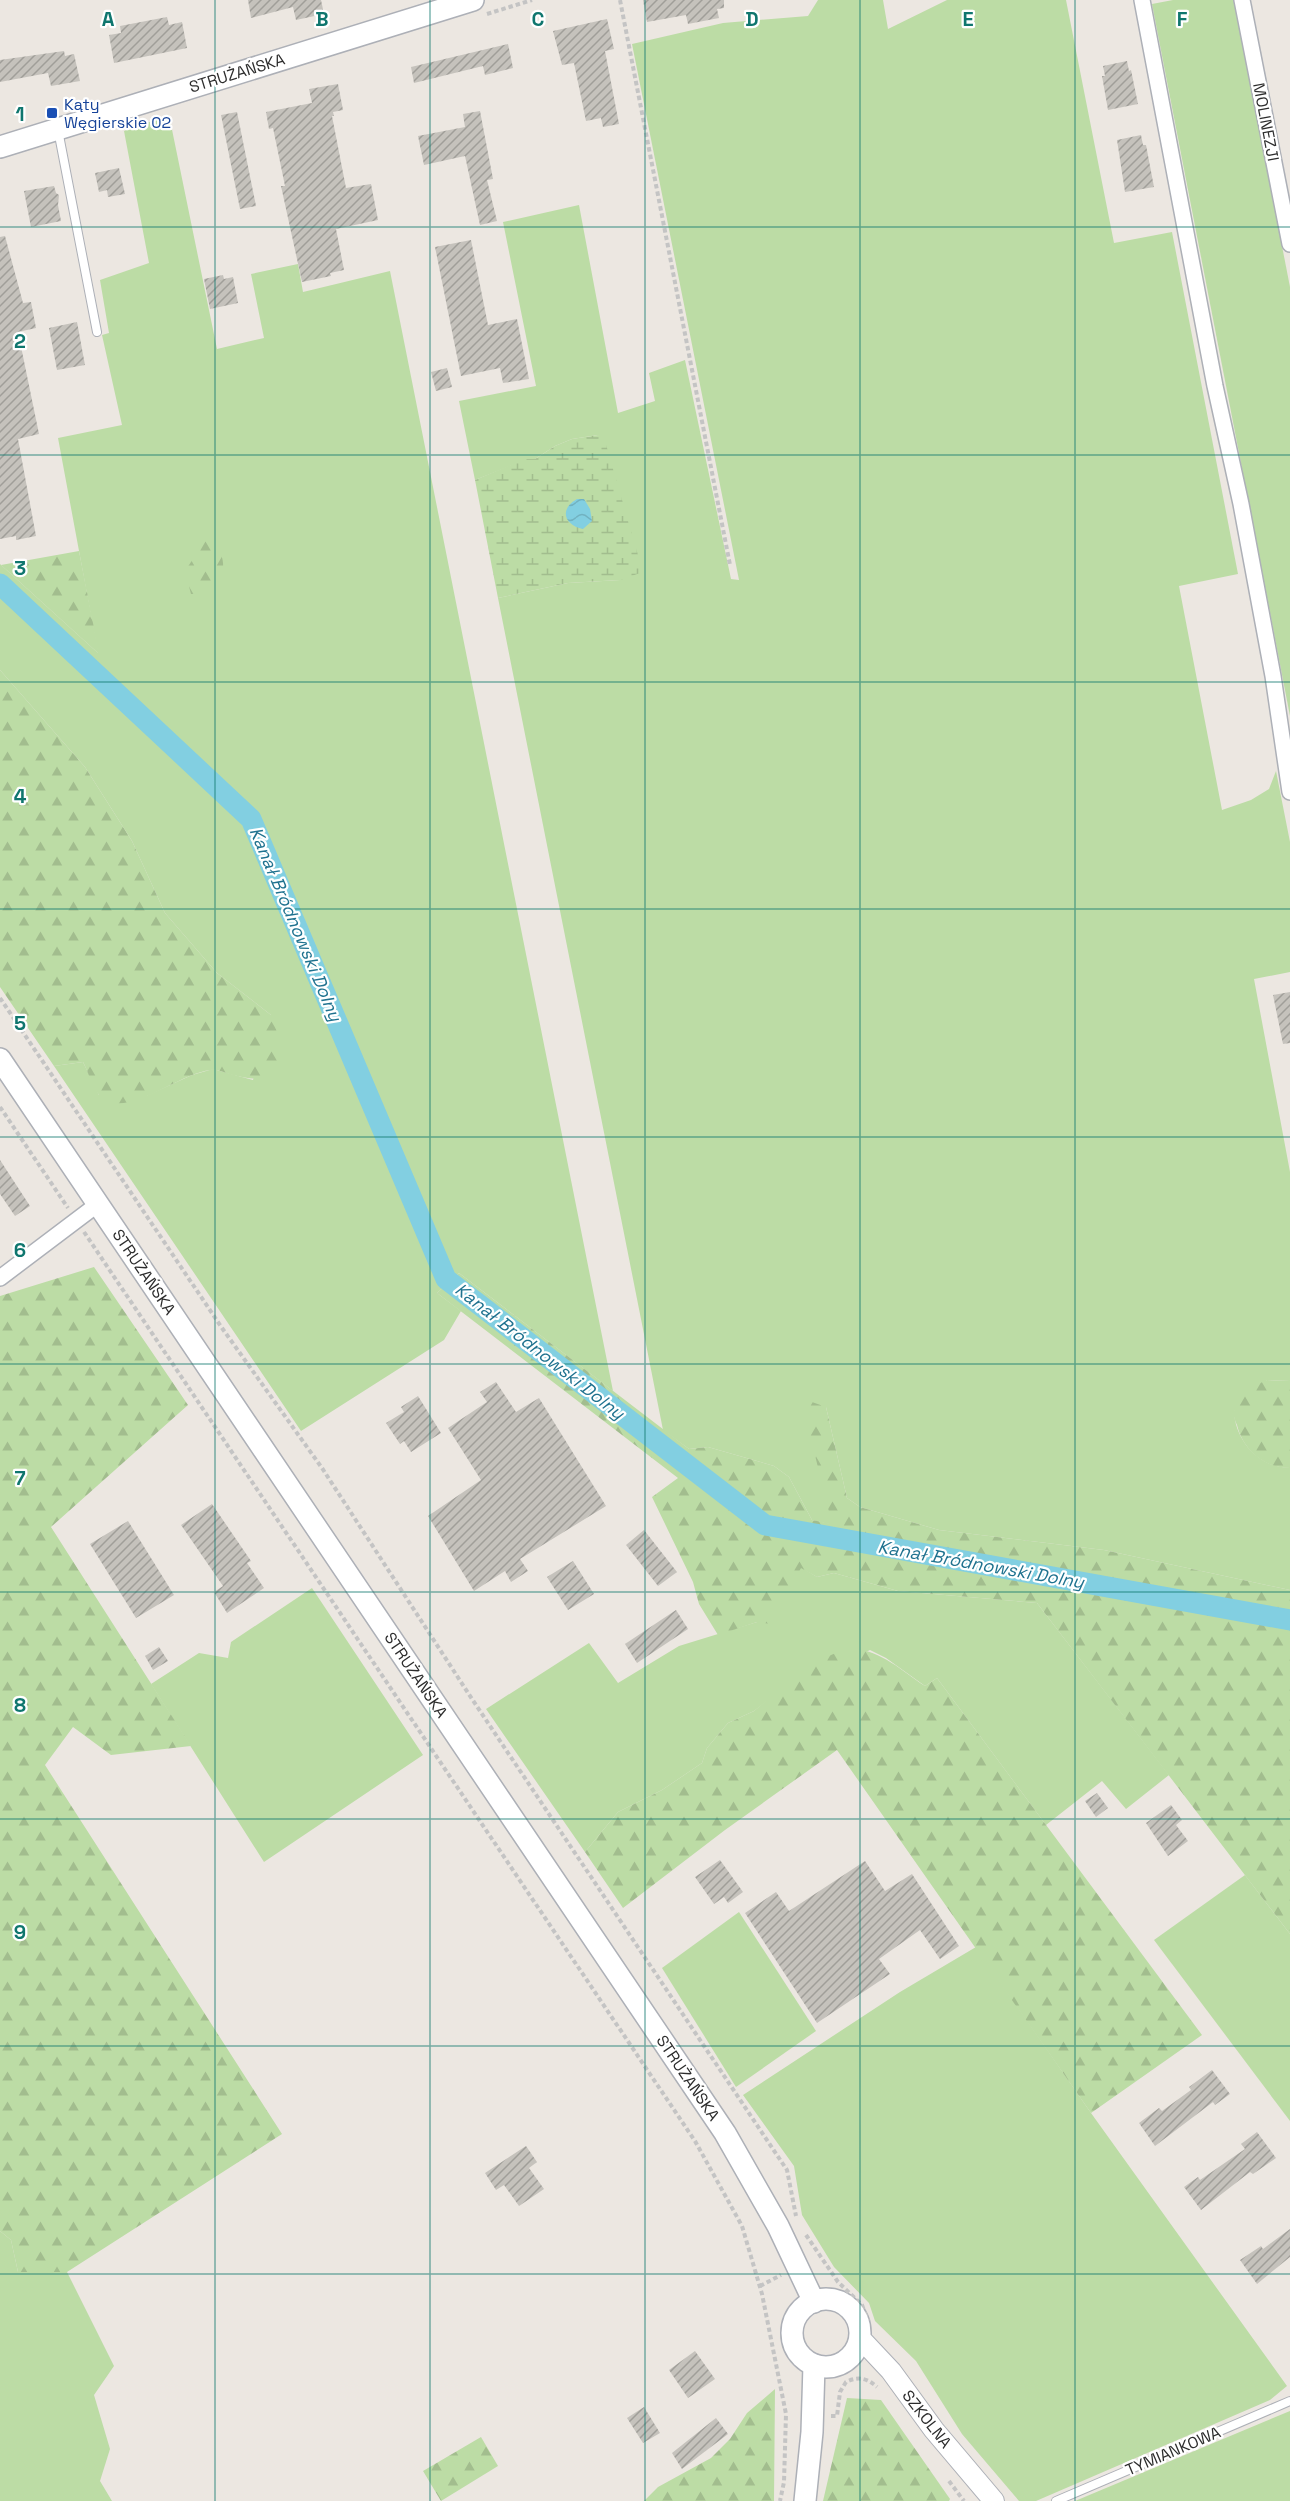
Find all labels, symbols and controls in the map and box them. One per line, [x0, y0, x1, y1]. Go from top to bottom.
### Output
text: A [102, 6, 115, 32]
text: B [315, 6, 329, 32]
text: C [532, 6, 545, 32]
text: D [745, 6, 759, 32]
text: E [962, 6, 974, 32]
text: F [1177, 6, 1188, 32]
street label: STRUŻAŃSKA [187, 48, 287, 98]
street label: MOLINEZJI [1248, 81, 1284, 163]
place label: Kąty Węgierskie 02 [64, 94, 171, 133]
text: 1 [15, 101, 25, 127]
marker: Kąty Węgierskie 02 [45, 106, 59, 120]
text: 2 [14, 328, 26, 354]
text: 3 [14, 555, 26, 581]
text: 4 [14, 783, 27, 809]
water label: Kanał Bródnowski Dolny [245, 823, 348, 1026]
text: 5 [14, 1010, 26, 1036]
street label: STRUŻAŃSKA [108, 1225, 180, 1319]
text: 6 [14, 1237, 26, 1263]
water label: Kanał Bródnowski Dolny [451, 1278, 630, 1425]
text: 7 [14, 1465, 26, 1491]
water label: Kanał Bródnowski Dolny [876, 1535, 1087, 1594]
street label: STRUŻAŃSKA [380, 1628, 452, 1722]
text: 8 [14, 1692, 26, 1718]
text: 9 [14, 1919, 26, 1945]
street label: STRUŻAŃSKA [652, 2031, 724, 2125]
street label: SZKOLNA [898, 2386, 956, 2452]
street label: TYMIANKOWA [1122, 2422, 1224, 2480]

